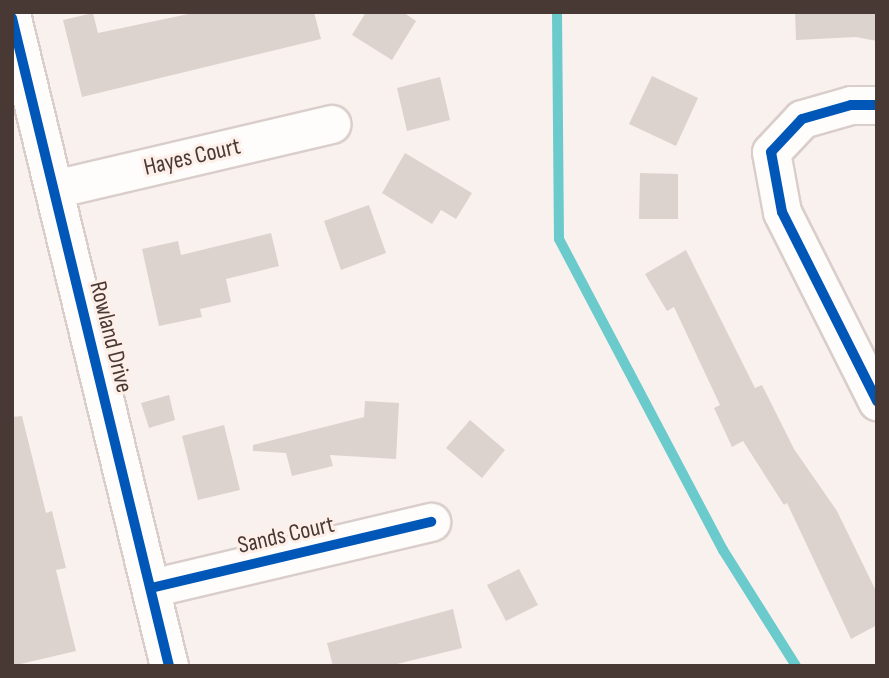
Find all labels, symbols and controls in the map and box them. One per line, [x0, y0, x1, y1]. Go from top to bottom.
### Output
street label: Hayes Court [141, 132, 243, 182]
street label: Rowland Drive [83, 278, 139, 396]
street label: Sands Court [235, 510, 337, 560]

